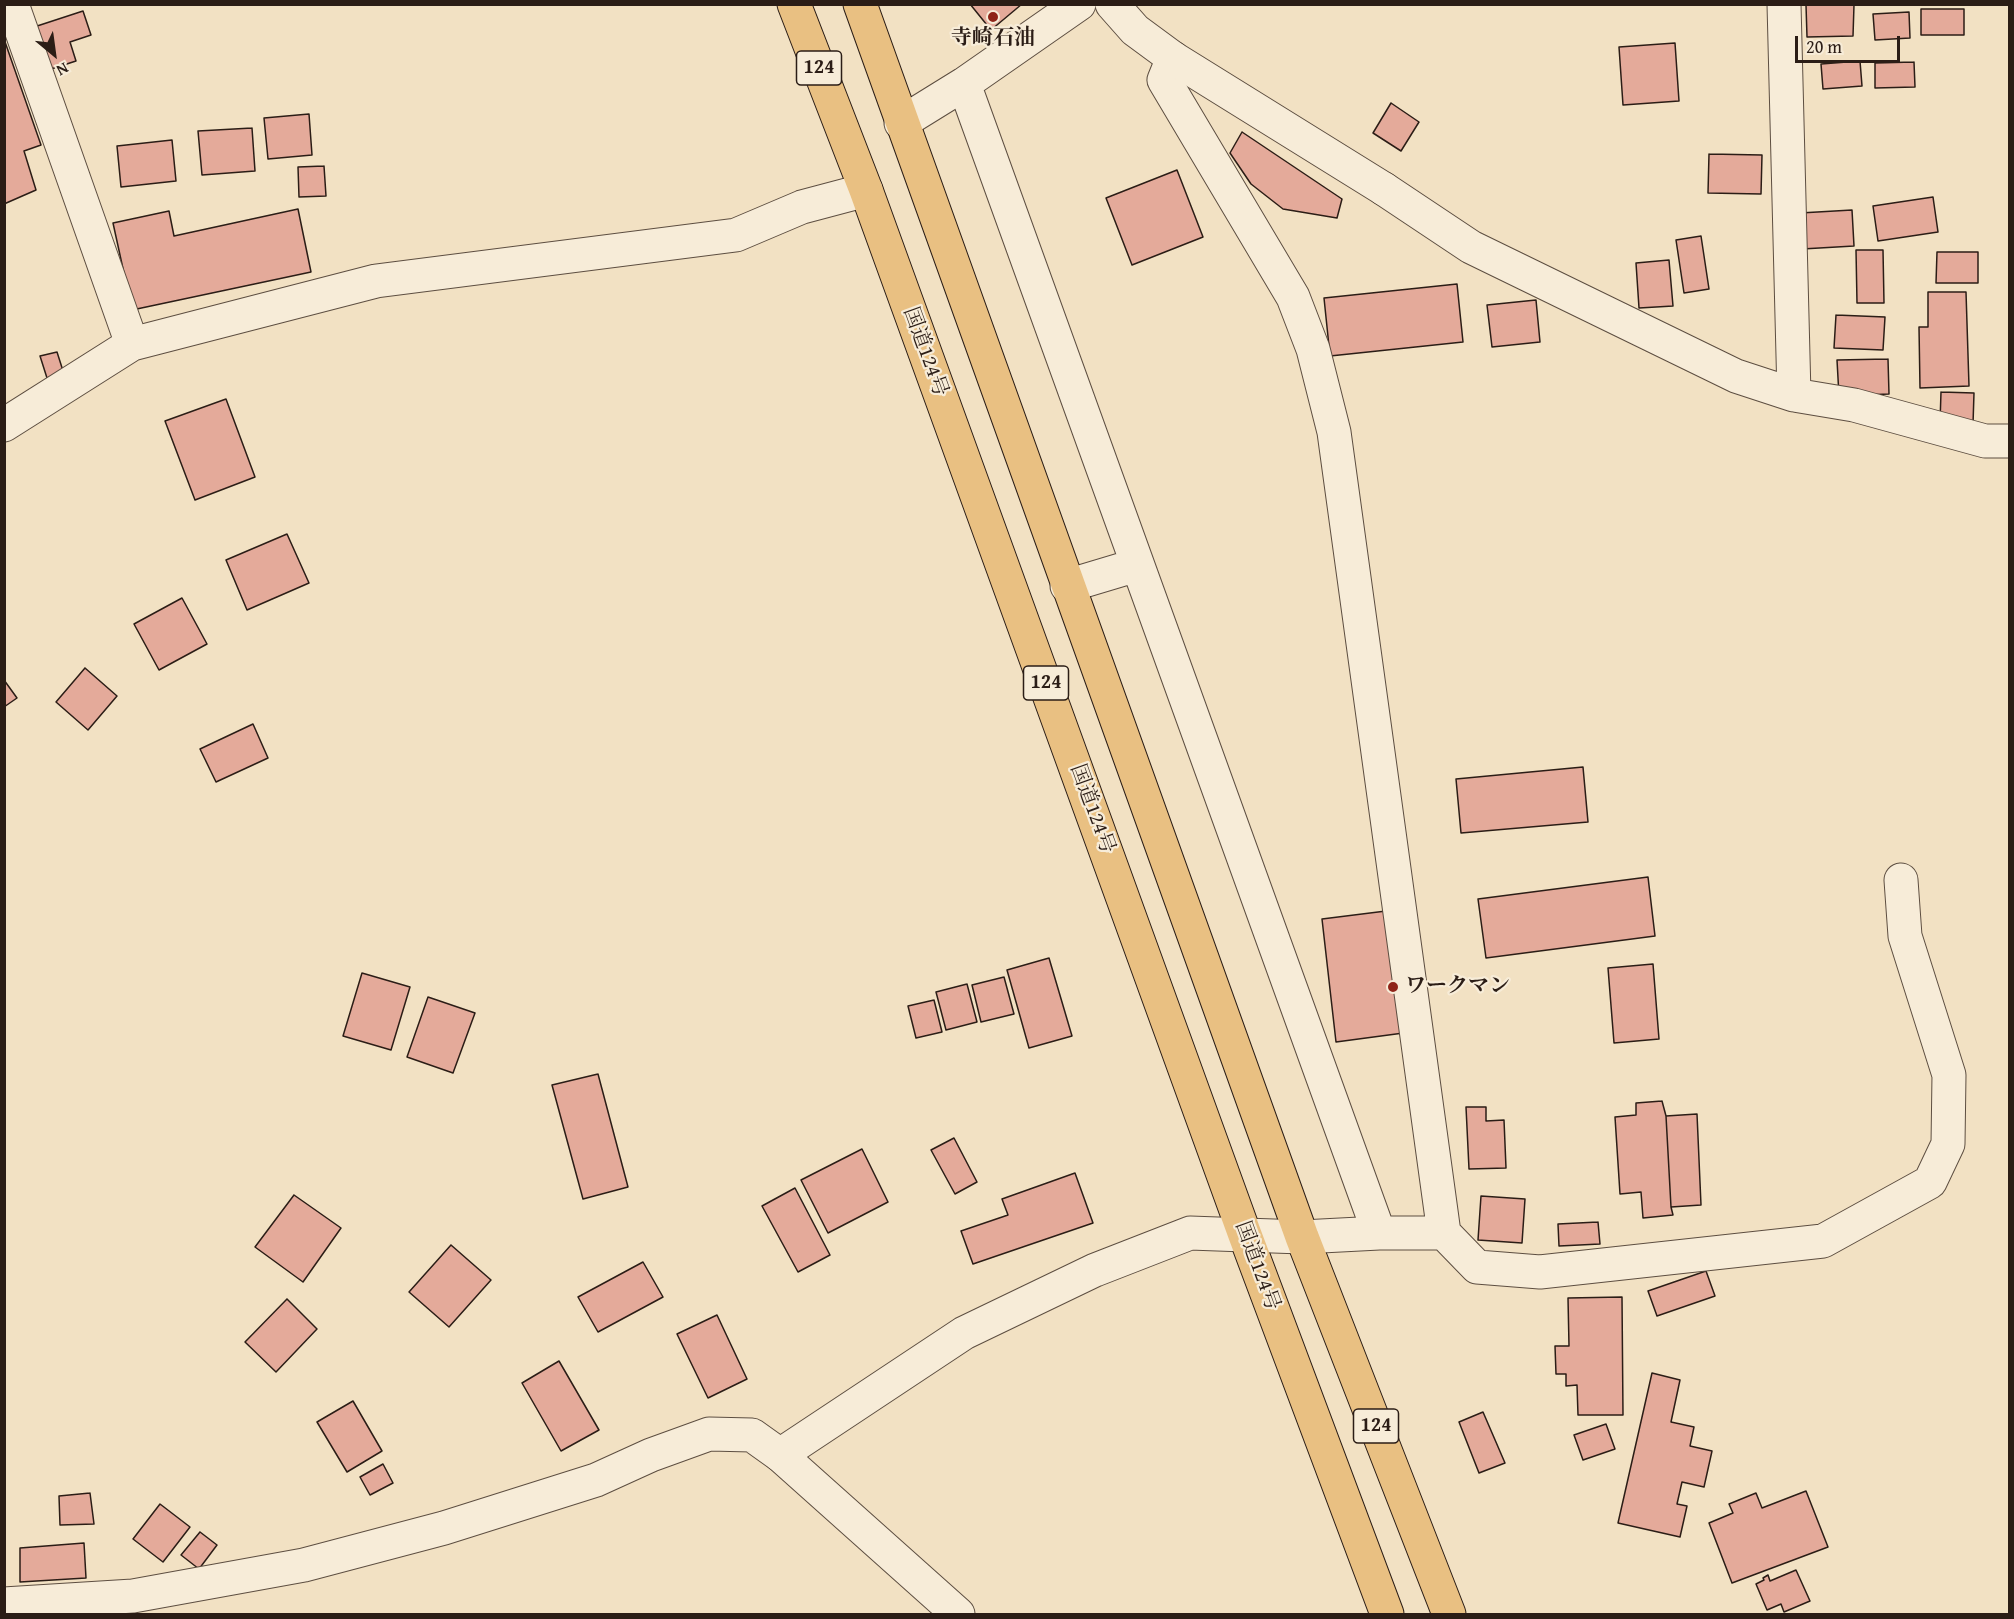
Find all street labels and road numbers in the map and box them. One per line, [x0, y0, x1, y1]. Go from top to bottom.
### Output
road number: 124 [796, 51, 842, 85]
street label: 国道124号 [897, 304, 953, 400]
road number: 124 [1024, 666, 1068, 700]
street label: 国道124号 [1064, 761, 1120, 857]
street label: 国道124号 [1229, 1218, 1285, 1314]
road number: 124 [1354, 1409, 1398, 1443]

